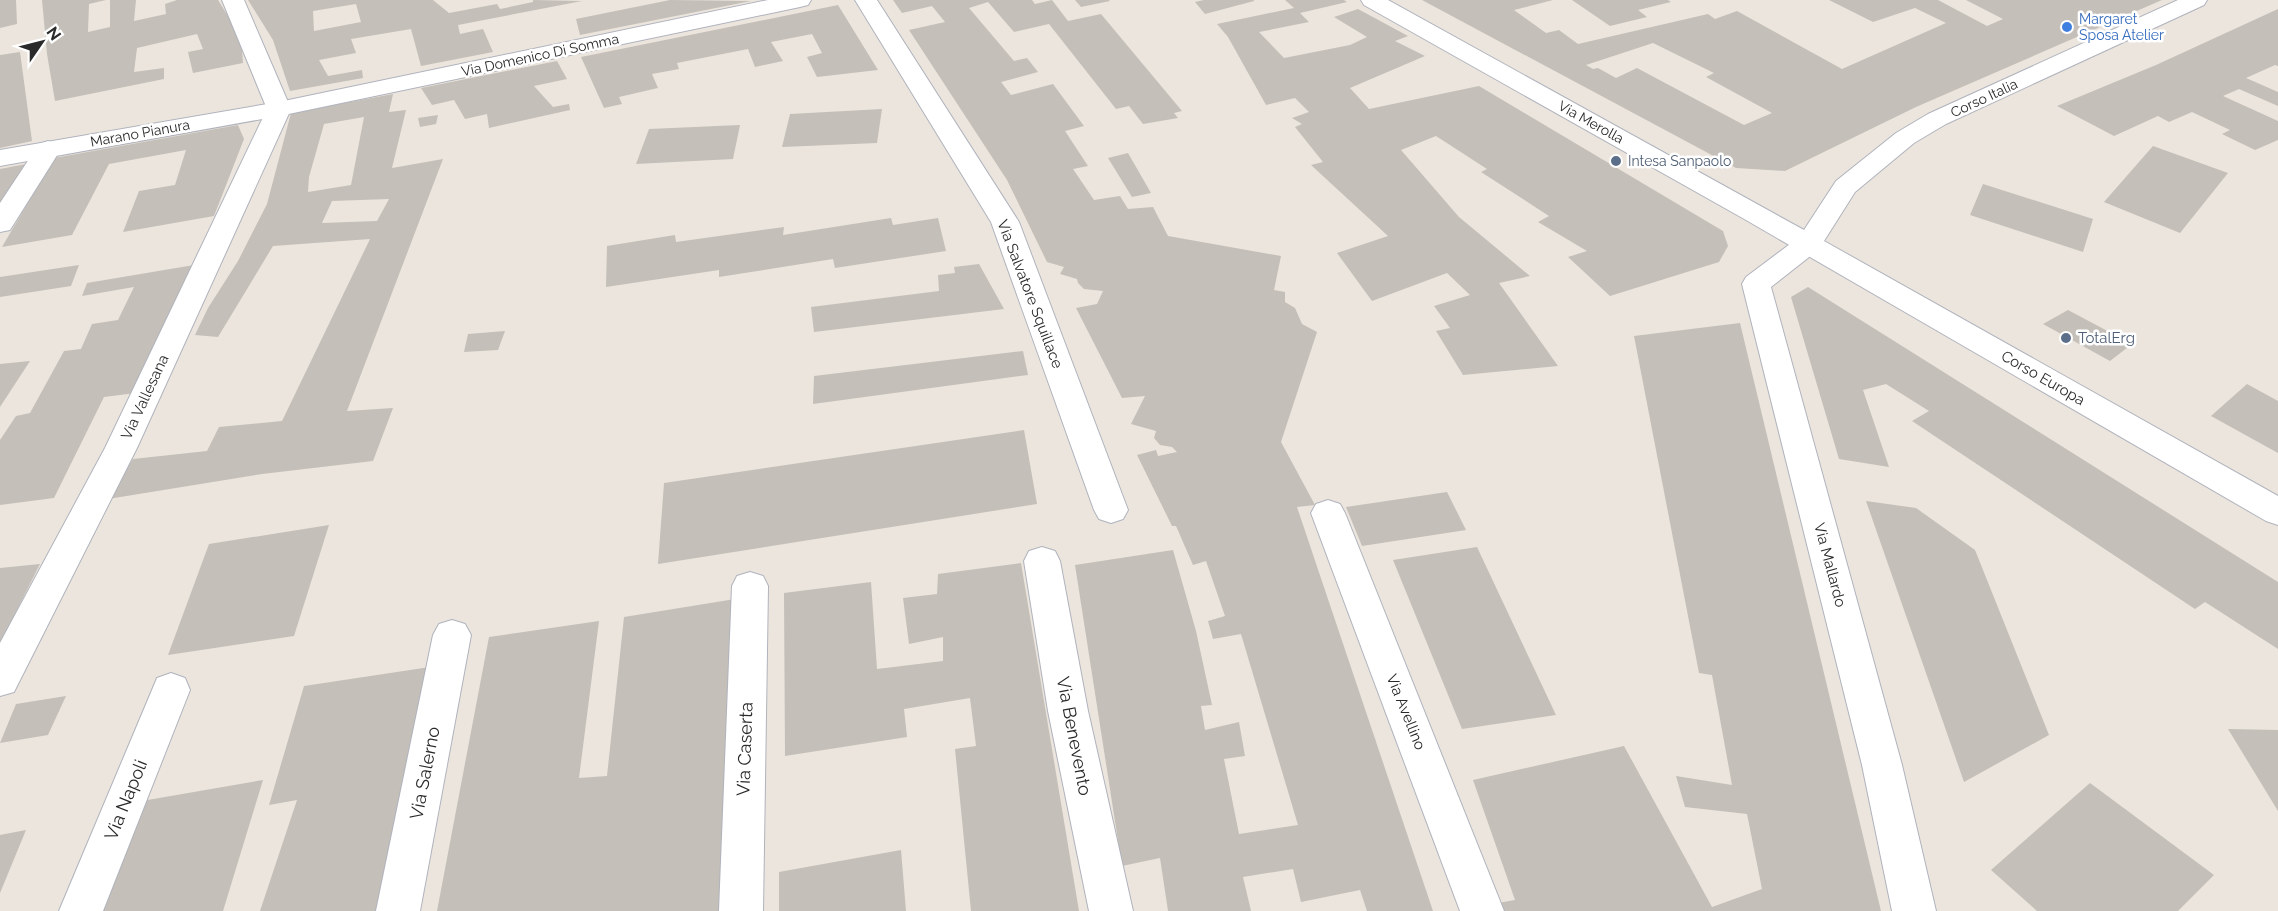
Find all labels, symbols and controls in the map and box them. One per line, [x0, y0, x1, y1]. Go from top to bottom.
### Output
place label: Margaret Sposa Atelier [2079, 11, 2164, 43]
north arrow [12, 12, 72, 72]
marker: Margaret Sposa Atelier [2060, 20, 2074, 34]
text: N [43, 23, 65, 44]
street label: Via Domenico Di Somma [460, 30, 620, 80]
street label: Corso Italia [1948, 76, 2020, 120]
street label: Via Merolla [1555, 97, 1627, 147]
street label: Marano Pianura [89, 116, 191, 150]
place label: Intesa Sanpaolo [1628, 153, 1731, 169]
marker: Intesa Sanpaolo [1609, 154, 1623, 168]
street label: Via Salvatore Squillace [993, 217, 1067, 371]
place label: TotalErg [2078, 329, 2135, 347]
marker: TotalErg [2059, 331, 2073, 345]
street label: Corso Europa [1998, 347, 2088, 409]
street label: Via Vallesana [117, 352, 173, 442]
street label: Via Mallardo [1810, 521, 1850, 609]
street label: Via Avellino [1383, 671, 1429, 753]
street label: Via Benevento [1053, 675, 1096, 797]
street label: Via Caserta [732, 702, 757, 796]
street label: Via Salerno [405, 724, 444, 821]
street label: Via Napoli [100, 757, 151, 843]

